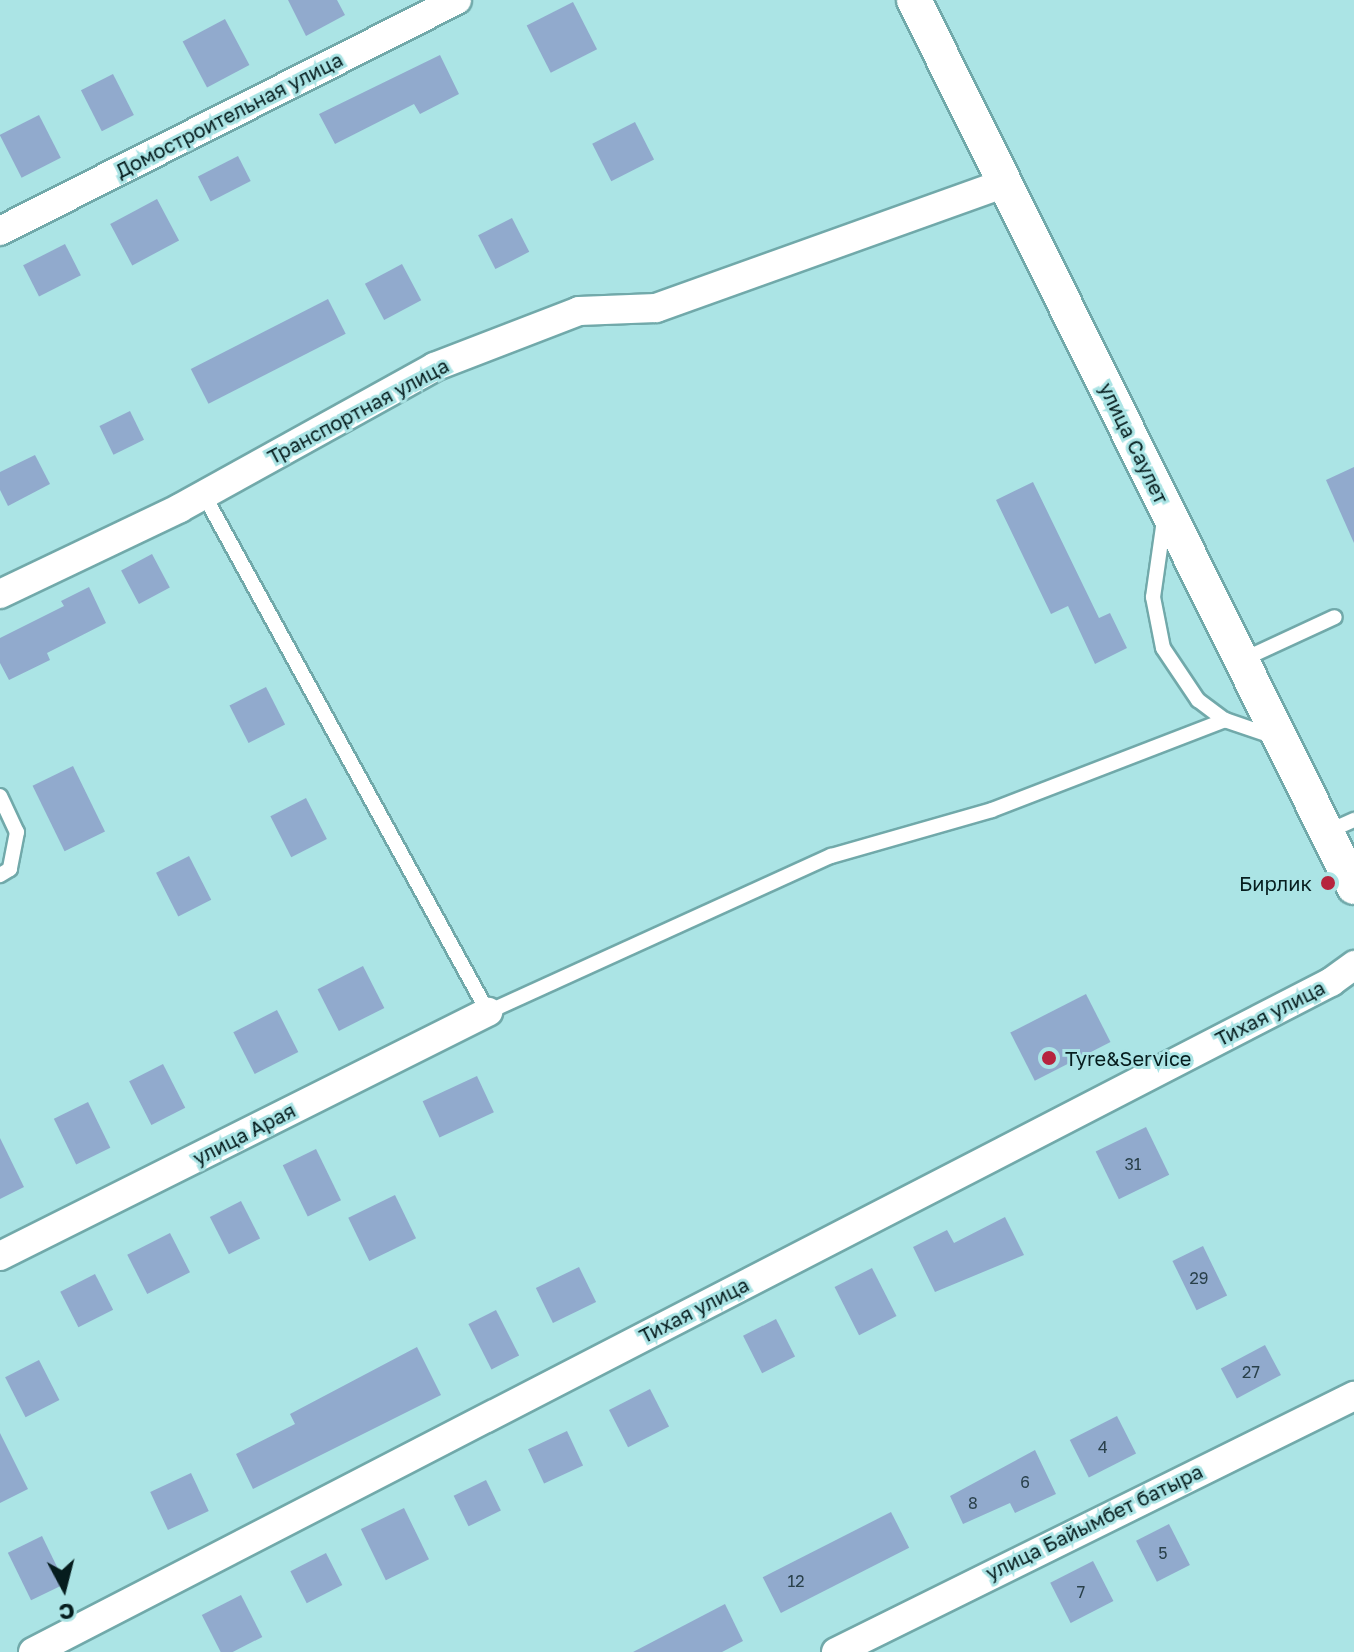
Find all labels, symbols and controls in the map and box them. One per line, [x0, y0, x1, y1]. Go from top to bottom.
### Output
street label: Домостроительная улица [111, 47, 347, 183]
street label: Транспортная улица [263, 353, 453, 469]
street label: улица Саулет [1094, 379, 1174, 507]
place label: Бирлик [1239, 871, 1312, 895]
marker: Бирлик [1319, 874, 1337, 892]
street label: Тихая улица [1211, 975, 1329, 1051]
place label: Tyre&Service [1065, 1046, 1191, 1070]
marker: Tyre&Service [1040, 1049, 1058, 1067]
street label: улица Арая [189, 1098, 299, 1170]
house number: 31 [1124, 1154, 1142, 1174]
house number: 29 [1190, 1268, 1208, 1288]
street label: Тихая улица [635, 1272, 753, 1348]
house number: 27 [1242, 1362, 1260, 1382]
house number: 4 [1098, 1437, 1108, 1457]
street label: улица Байымбет батыра [982, 1459, 1206, 1585]
house number: 6 [1020, 1472, 1030, 1492]
house number: 8 [968, 1493, 978, 1513]
house number: 5 [1158, 1543, 1168, 1563]
north arrow [24, 1548, 104, 1628]
house number: 12 [787, 1571, 805, 1591]
house number: 7 [1077, 1582, 1085, 1602]
text: С [58, 1598, 76, 1627]

